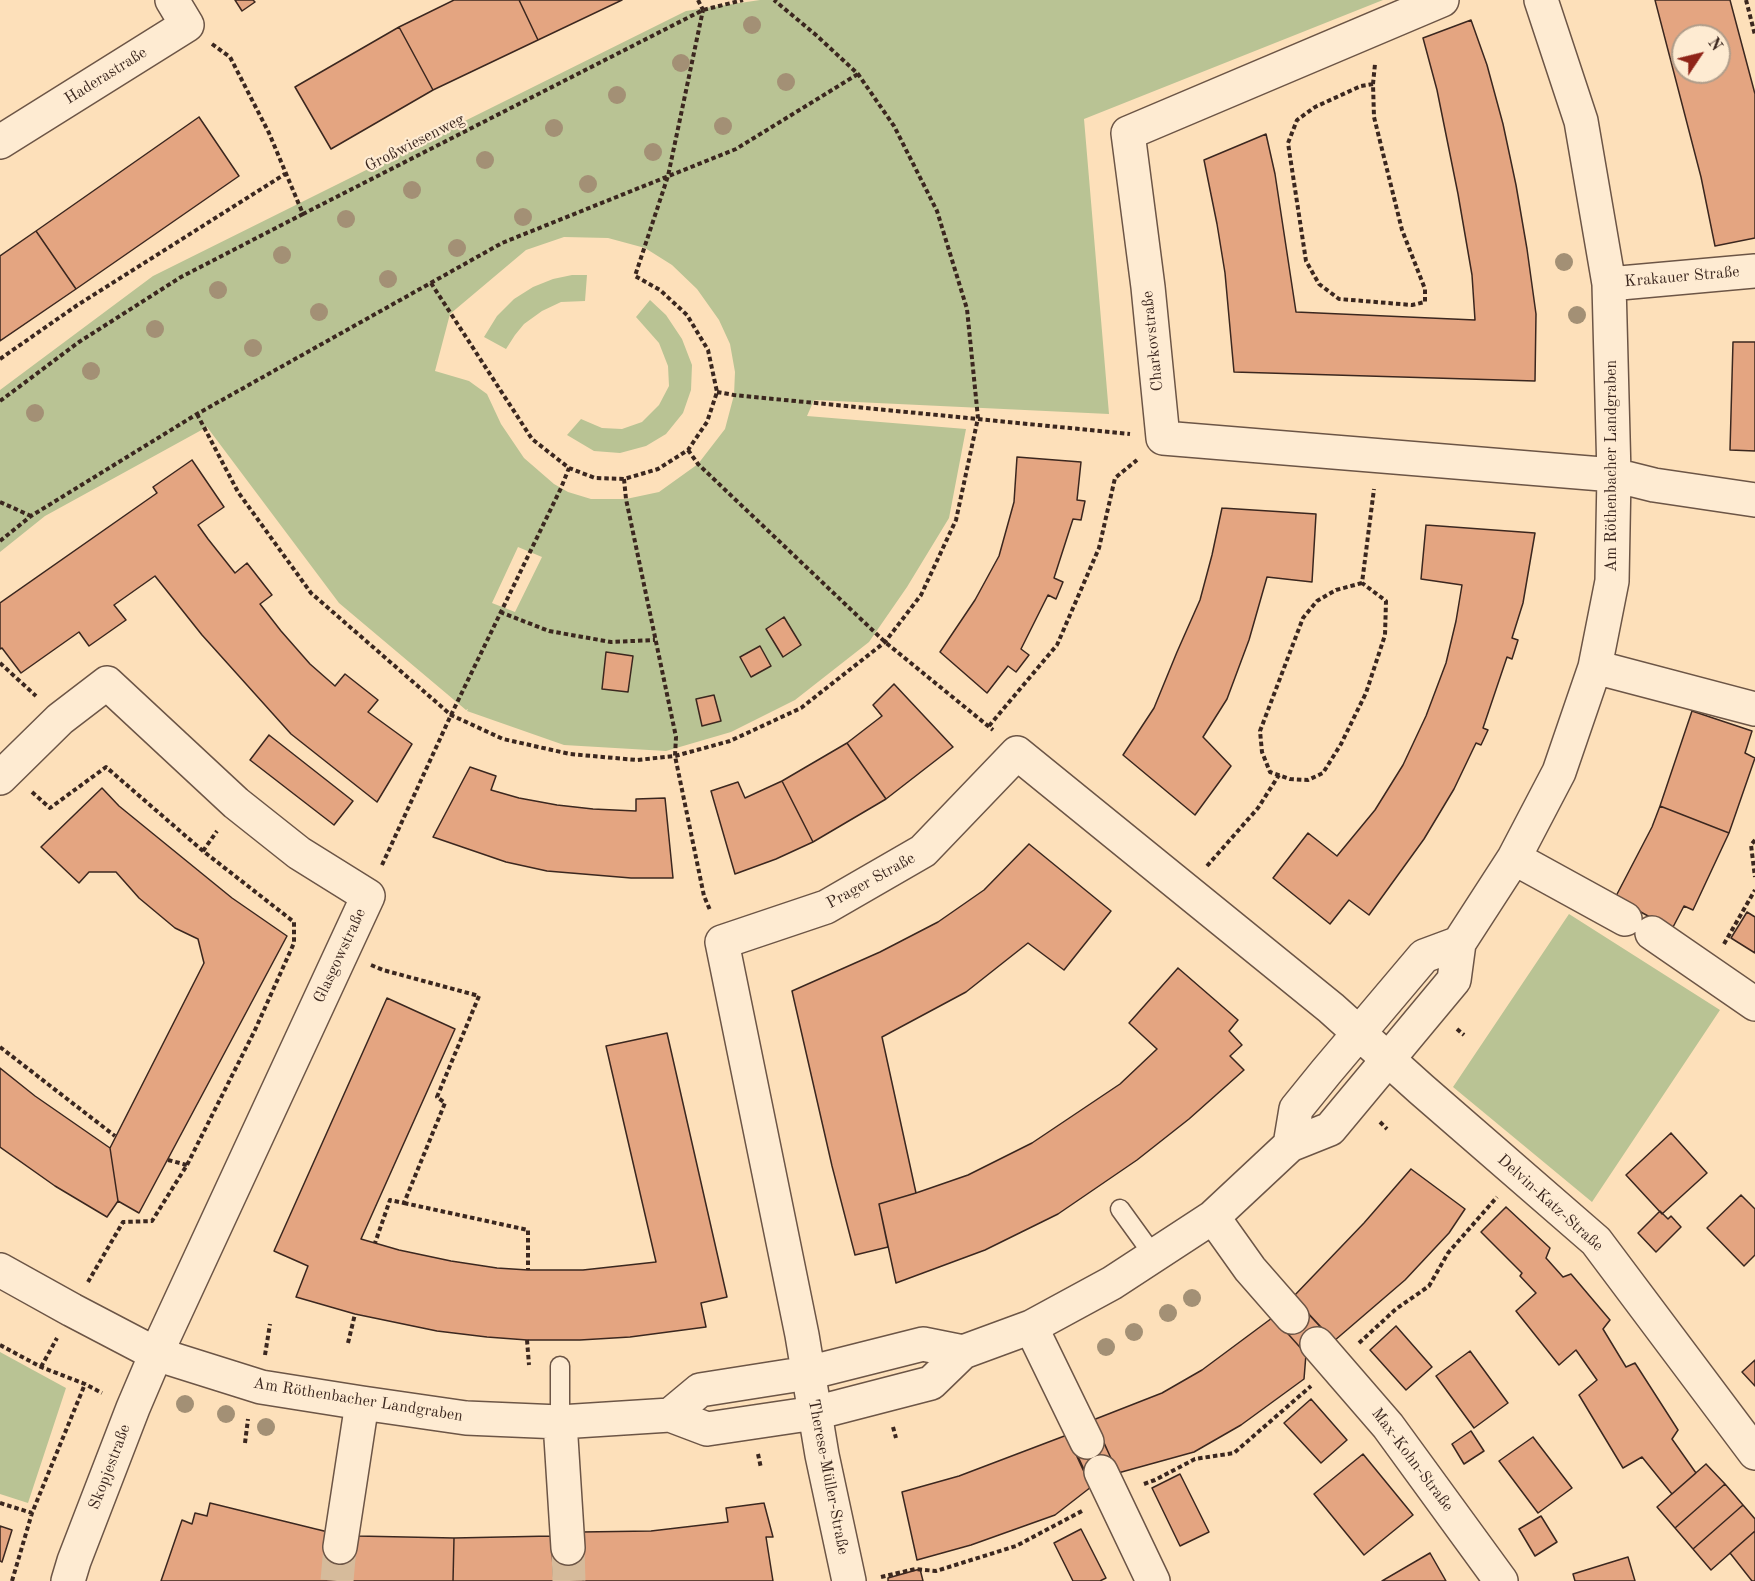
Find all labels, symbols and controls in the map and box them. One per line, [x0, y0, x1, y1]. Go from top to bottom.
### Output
north arrow [1671, 24, 1731, 84]
text: N [1704, 35, 1724, 54]
street label: Haderastraße [61, 43, 151, 109]
street label: Großwiesenweg [362, 110, 468, 176]
street label: Krakauer Straße [1624, 262, 1740, 292]
street label: Charkovstraße [1138, 290, 1168, 392]
street label: Am Röthenbacher Landgraben [1602, 360, 1622, 572]
street label: Prager Straße [823, 849, 919, 913]
street label: Glasgowstraße [310, 906, 370, 1006]
street label: Delvin-Katz-Straße [1493, 1150, 1607, 1256]
street label: Am Röthenbacher Landgraben [252, 1374, 464, 1426]
street label: Therese-Müller-Straße [804, 1398, 852, 1556]
street label: Max-Kohn-Straße [1367, 1404, 1457, 1516]
street label: Skopjestraße [85, 1422, 135, 1512]

